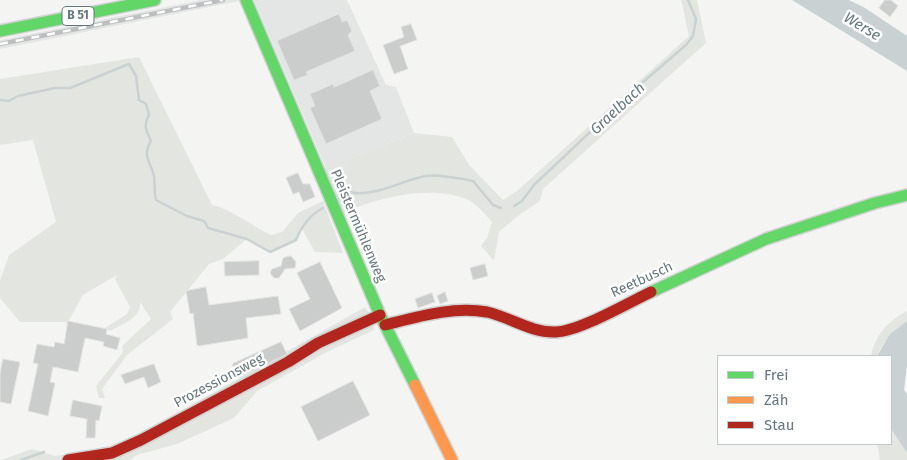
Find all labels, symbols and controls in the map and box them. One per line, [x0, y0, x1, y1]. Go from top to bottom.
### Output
road number: B 51 [62, 7, 94, 26]
water label: Werse [840, 9, 884, 45]
water label: Graelbach [587, 79, 649, 139]
street label: Pleistermühlenweg [327, 167, 389, 285]
street label: Reetbusch [608, 258, 676, 302]
street label: Prozessionsweg [171, 350, 267, 412]
legend [717, 355, 892, 445]
text: Frei [764, 366, 789, 384]
text: Zäh [764, 391, 789, 409]
text: Stau [764, 416, 794, 434]

